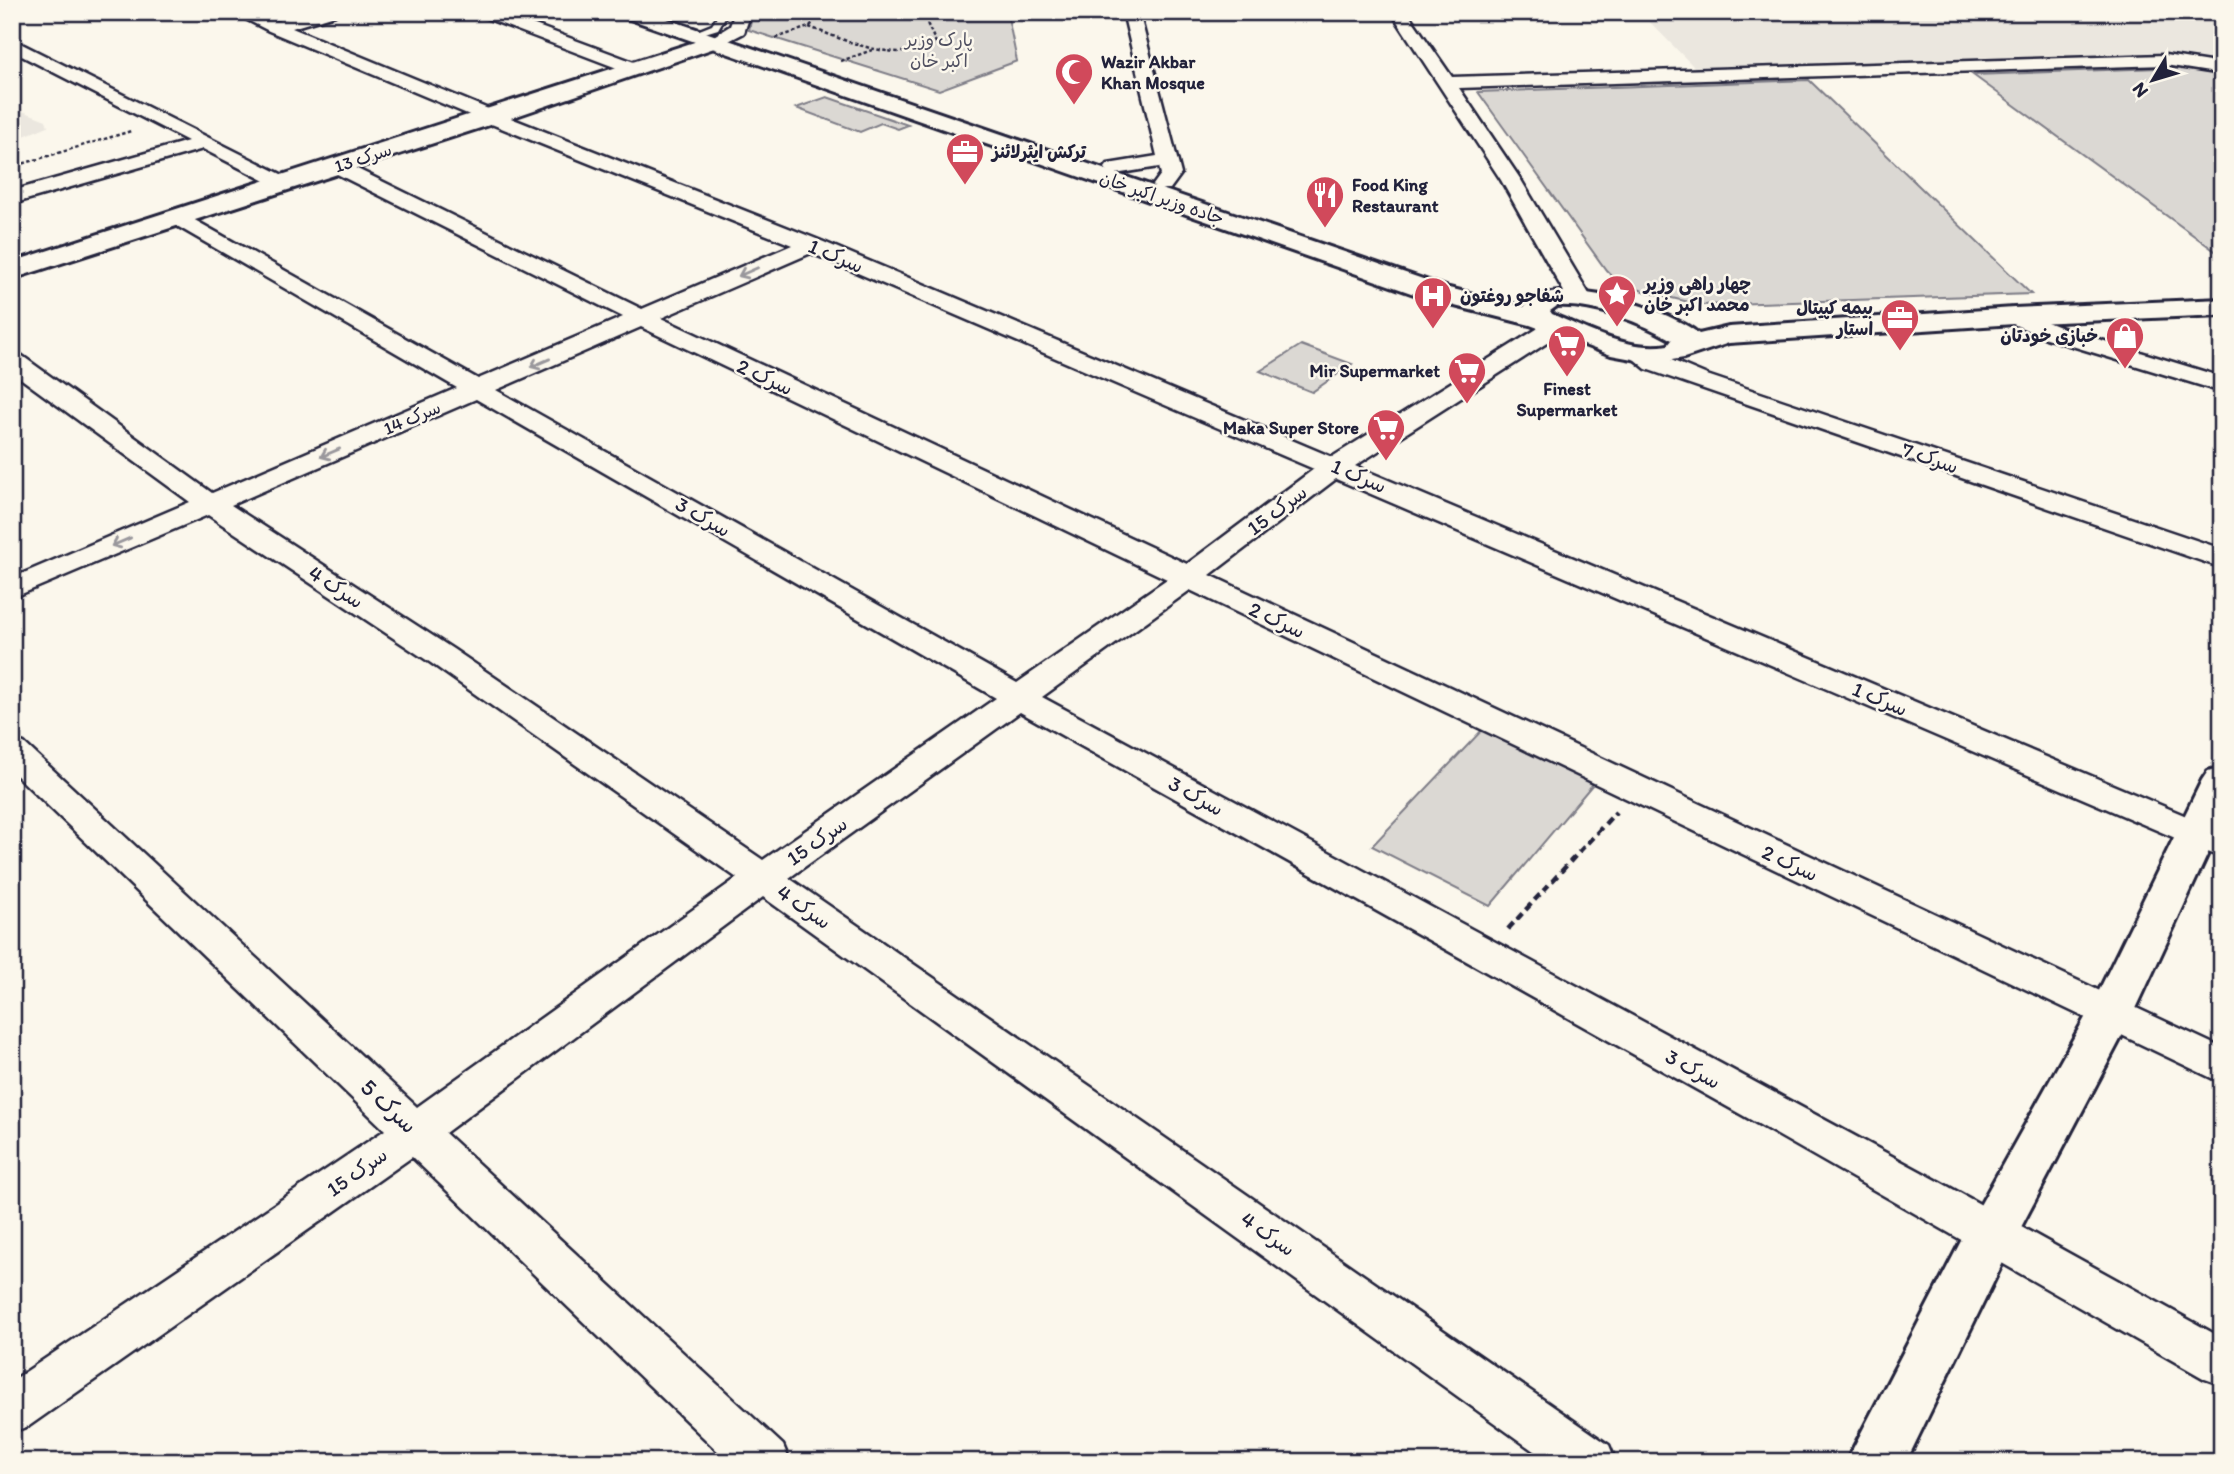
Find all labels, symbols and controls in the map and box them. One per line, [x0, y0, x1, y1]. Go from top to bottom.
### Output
park label: پارک وزیر اکبر خان [903, 29, 973, 72]
north arrow [2118, 46, 2188, 116]
mosque icon: Wazir Akbar Khan Mosque [1053, 51, 1095, 106]
place label: Wazir Akbar Khan Mosque [1101, 51, 1205, 94]
text: N [2127, 78, 2153, 102]
office icon: ترکش ایئرلائنز [944, 131, 986, 186]
street label: سرک 13 [331, 138, 395, 178]
place label: ترکش ایئرلائنز [990, 141, 1087, 163]
street label: جاده وزیر اکبر خان [1097, 166, 1227, 230]
restaurant icon: Food King Restaurant [1304, 174, 1346, 229]
place label: Food King Restaurant [1352, 174, 1439, 217]
street label: سرک 1 [805, 233, 868, 278]
one-way arrow [738, 266, 759, 279]
place icon: چهار راهی وزیر محمد اکبر خان [1596, 273, 1638, 328]
place label: چهار راهی وزیر محمد اکبر خان [1642, 273, 1751, 316]
hospital icon: شفاجو روغتون [1412, 275, 1454, 330]
place label: شفاجو روغتون [1460, 285, 1564, 307]
place label: بیمه کپیتال استار [1796, 297, 1873, 340]
office icon: بیمه کپیتال استار [1879, 297, 1921, 352]
shop icon: خبازی خودتان [2104, 315, 2146, 370]
supermarket icon: Finest Supermarket [1546, 323, 1588, 378]
place label: خبازی خودتان [2000, 325, 2098, 347]
supermarket icon: Mir Supermarket [1446, 350, 1488, 405]
street label: سرک 2 [733, 353, 797, 400]
one-way arrow [529, 358, 551, 371]
place label: Mir Supermarket [1309, 360, 1440, 382]
place label: Finest Supermarket [1516, 378, 1618, 421]
street label: سرک 14 [380, 396, 444, 440]
supermarket icon: Maka Super Store [1365, 407, 1407, 462]
place label: Maka Super Store [1223, 417, 1359, 439]
street label: سرک 7 [1899, 436, 1962, 479]
one-way arrow [320, 447, 342, 460]
street label: سرک 1 [1328, 453, 1391, 498]
street label: سرک 15 [1242, 479, 1312, 540]
street label: سرک 3 [671, 491, 735, 542]
one-way arrow [111, 536, 133, 549]
street label: سرک 4 [304, 560, 368, 614]
street label: سرک 2 [1245, 596, 1309, 643]
street label: سرک 1 [1849, 676, 1912, 721]
street label: سرک 3 [1164, 770, 1228, 821]
street label: سرک 15 [781, 811, 852, 871]
street label: سرک 2 [1758, 839, 1822, 886]
street label: سرک 4 [772, 879, 836, 934]
street label: سرک 3 [1661, 1043, 1725, 1094]
street label: سرک 5 [355, 1072, 424, 1139]
street label: سرک 15 [321, 1142, 392, 1202]
street label: سرک 4 [1236, 1206, 1300, 1261]

